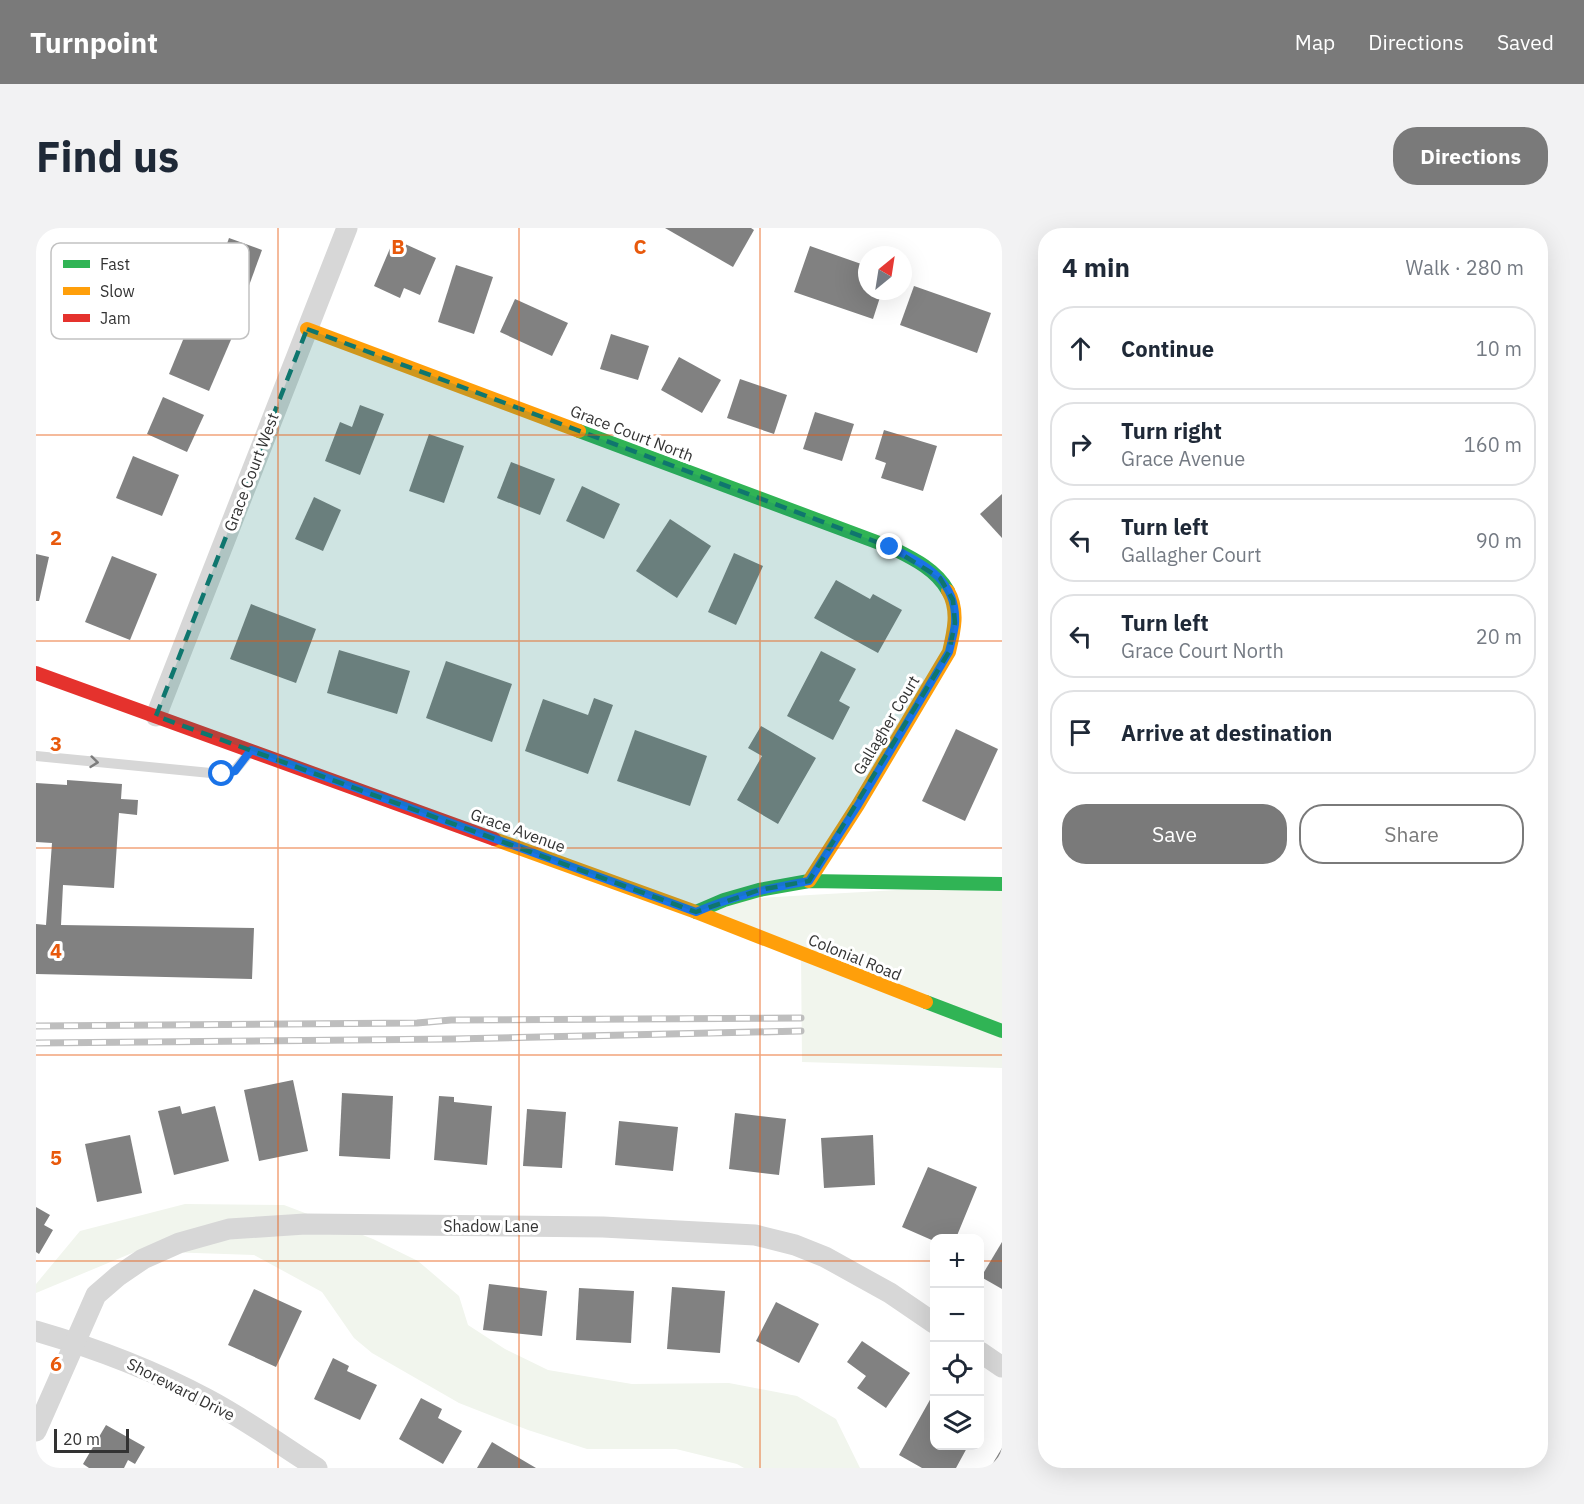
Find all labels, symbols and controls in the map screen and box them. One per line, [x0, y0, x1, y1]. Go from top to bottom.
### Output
text: Turnpoint [30, 24, 158, 61]
text: Map [1295, 28, 1335, 56]
text: Directions [1368, 28, 1464, 56]
text: Saved [1497, 28, 1554, 56]
button: Directions [1393, 127, 1548, 185]
text: Find us [36, 129, 179, 184]
text: B [391, 233, 405, 260]
text: C [633, 233, 647, 260]
legend [51, 243, 249, 339]
north arrow [858, 246, 912, 300]
text: 4 min [1062, 250, 1130, 284]
text: Fast [100, 254, 130, 274]
text: Walk · 280 m [1406, 254, 1524, 281]
text: Slow [100, 281, 135, 301]
text: Jam [100, 308, 131, 328]
icon: ahead [1064, 332, 1097, 365]
text: Continue [1121, 334, 1214, 363]
text: 10 m [1476, 335, 1522, 362]
street label: Grace Court North [568, 400, 696, 466]
street label: Grace Court West [219, 410, 283, 534]
text: Turn right [1121, 416, 1222, 445]
icon: right [1064, 428, 1097, 461]
text: 160 m [1464, 431, 1522, 458]
text: Grace Avenue [1121, 445, 1245, 472]
text: Turn left [1121, 512, 1209, 541]
text: 2 [50, 524, 62, 551]
icon: left [1064, 524, 1097, 557]
text: 90 m [1476, 527, 1522, 554]
route end [876, 533, 902, 559]
text: Gallagher Court [1121, 541, 1261, 568]
text: Turn left [1121, 608, 1209, 637]
icon: left [1064, 620, 1097, 653]
text: 20 m [1476, 623, 1522, 650]
text: Grace Court North [1121, 637, 1284, 664]
street label: Gallagher Court [848, 672, 924, 778]
icon: arrive [1064, 716, 1097, 749]
text: Arrive at destination [1121, 718, 1332, 747]
text: 3 [50, 730, 62, 757]
one-way arrow [90, 755, 99, 768]
route start [208, 760, 234, 786]
street label: Grace Avenue [468, 804, 568, 856]
button: Save [1062, 804, 1287, 864]
button: Share [1299, 804, 1524, 864]
street label: Colonial Road [805, 929, 905, 985]
text: 4 [50, 937, 62, 964]
text: 5 [50, 1144, 62, 1171]
street label: Shadow Lane [443, 1216, 539, 1236]
map controls [930, 1234, 984, 1450]
button: + [930, 1234, 984, 1288]
button: − [930, 1288, 984, 1342]
button: locate [930, 1342, 984, 1396]
text: 6 [50, 1350, 62, 1377]
street label: Shoreward Drive [124, 1353, 239, 1425]
button: layers [930, 1396, 984, 1450]
scale bar [54, 1426, 129, 1454]
text: 20 m [63, 1429, 100, 1449]

